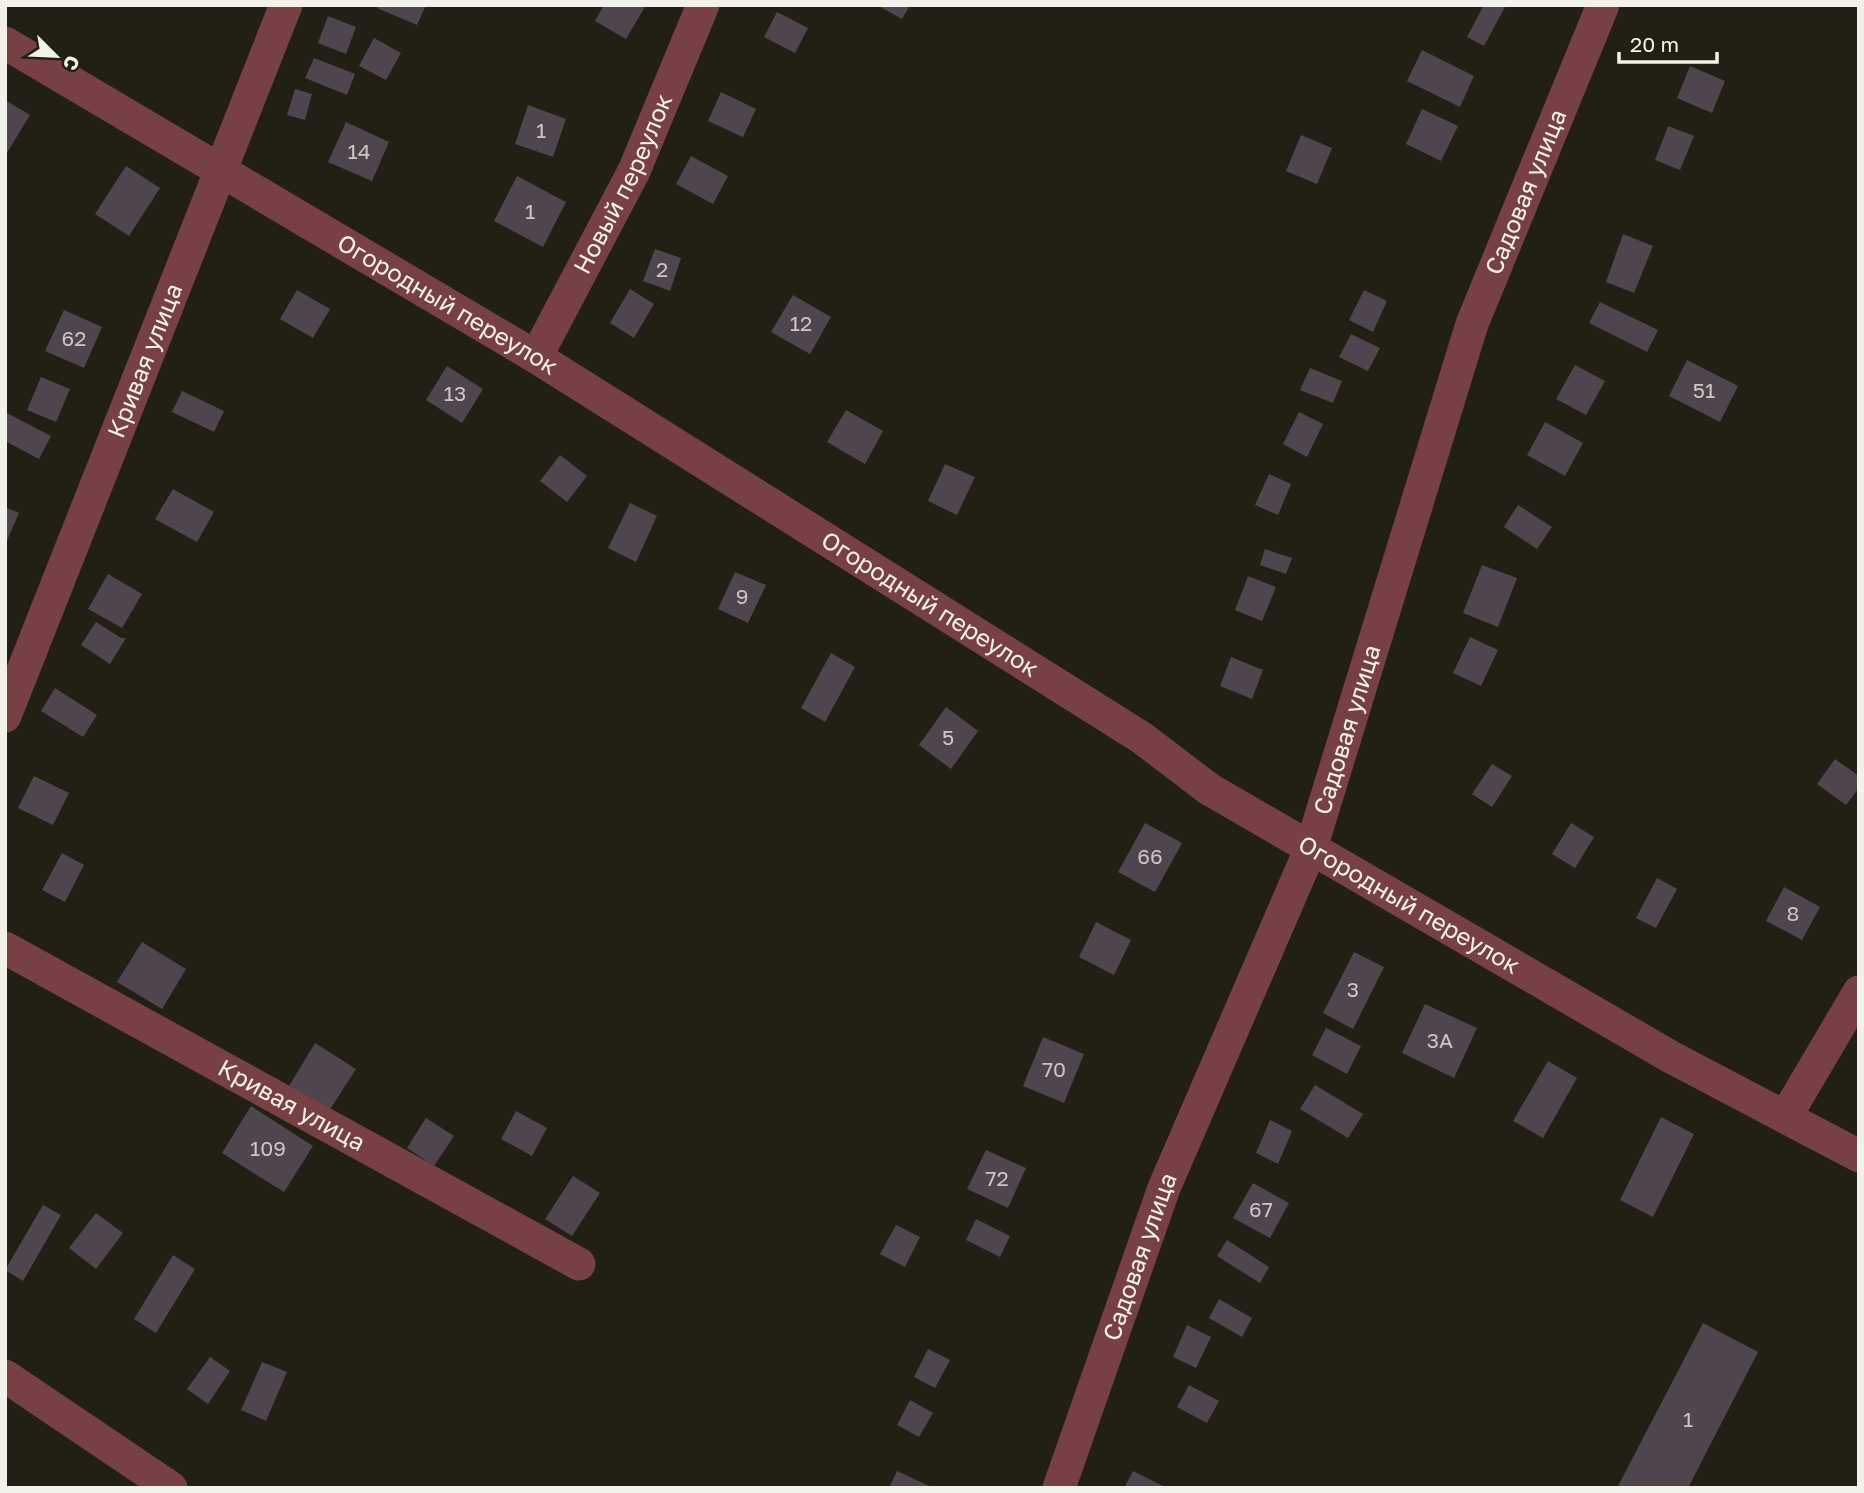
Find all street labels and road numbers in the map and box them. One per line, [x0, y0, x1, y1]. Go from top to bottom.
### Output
street label: Новый переулок [567, 89, 677, 278]
street label: Садовая улица [1478, 105, 1572, 278]
street label: Огородный переулок [333, 227, 564, 380]
street label: Кривая улица [101, 279, 188, 441]
street label: Огородный переулок [817, 524, 1045, 682]
street label: Садовая улица [1306, 641, 1386, 818]
street label: Огородный переулок [1294, 828, 1526, 979]
street label: Кривая улица [214, 1052, 371, 1156]
street label: Садовая улица [1096, 1168, 1182, 1344]

